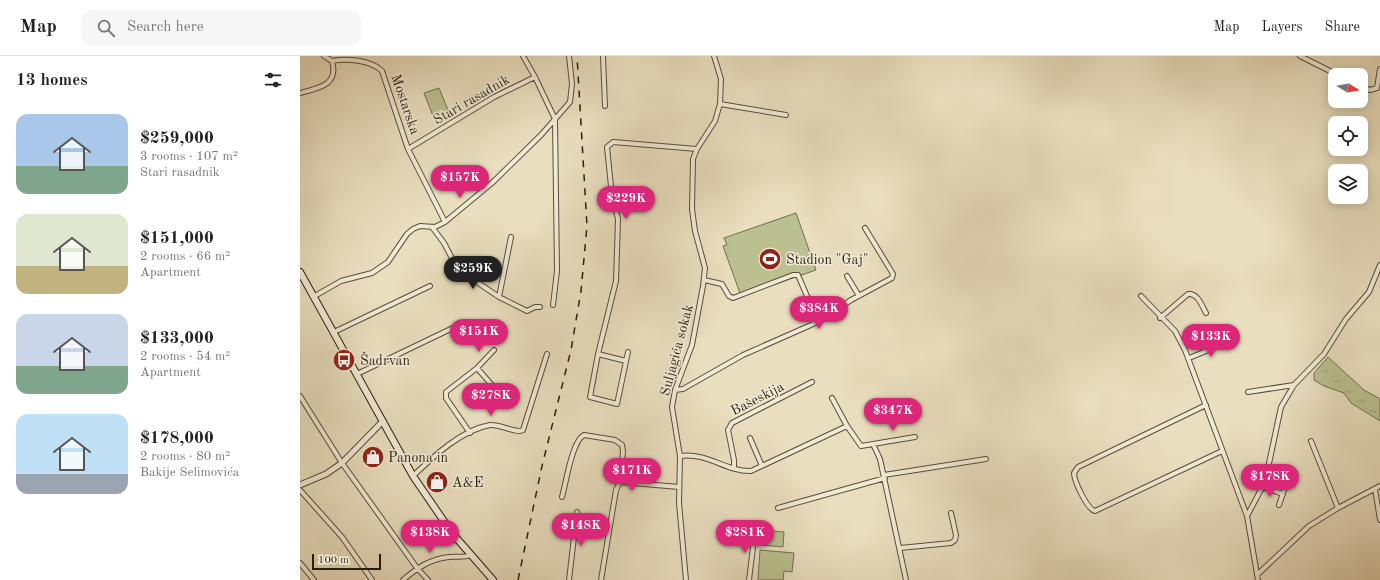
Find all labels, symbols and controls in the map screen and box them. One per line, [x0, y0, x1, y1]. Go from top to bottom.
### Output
search box [81, 10, 361, 46]
icon: search [95, 17, 117, 39]
text: Map [20, 18, 57, 37]
text: Search here [127, 20, 204, 35]
text: Map [1214, 20, 1240, 34]
text: Layers [1262, 20, 1303, 34]
text: Share [1325, 20, 1360, 34]
north arrow [1328, 68, 1368, 108]
map controls [1328, 68, 1368, 204]
icon: filters [262, 69, 284, 91]
text: 13 homes [16, 72, 88, 89]
street label: Mostarska [388, 72, 422, 136]
street label: Stari rasadnik [431, 72, 512, 127]
button: locate [1328, 116, 1368, 156]
icon: home [48, 130, 96, 178]
text: $259,000 [140, 130, 214, 147]
text: 3 rooms · 107 m² [140, 150, 238, 163]
button: layers [1328, 164, 1368, 204]
pin: $157K [432, 165, 488, 199]
text: Stari rasadnik [140, 166, 219, 179]
text: $157K [440, 171, 480, 184]
pin: $229K [598, 186, 654, 220]
text: $229K [606, 192, 646, 205]
icon: home [48, 230, 96, 278]
text: $151,000 [140, 230, 214, 247]
sports icon: Stadion "Gaj" [757, 246, 783, 272]
text: 2 rooms · 66 m² [140, 250, 230, 263]
place label: Stadion "Gaj" [786, 253, 869, 267]
pin: $259K [445, 256, 501, 290]
text: $259K [453, 262, 493, 275]
text: Apartment [140, 266, 201, 279]
pin: $384K [791, 296, 847, 330]
text: $384K [799, 302, 839, 315]
street label: Suljagića sokak [658, 303, 696, 398]
pin: $151K [451, 319, 507, 353]
pin: $133K [1183, 324, 1239, 358]
text: $151K [459, 325, 499, 338]
icon: home [48, 330, 96, 378]
text: $133,000 [140, 330, 214, 347]
text: $133K [1191, 330, 1231, 343]
bus stop icon: Šadrvan [331, 347, 357, 373]
text: 2 rooms · 54 m² [140, 350, 230, 363]
place label: Šadrvan [360, 351, 411, 368]
text: Apartment [140, 366, 201, 379]
street label: Bašeskija [729, 380, 786, 418]
pin: $278K [463, 383, 519, 417]
text: $278K [471, 389, 511, 402]
pin: $347K [865, 398, 921, 432]
text: $347K [873, 404, 913, 417]
icon: home [48, 430, 96, 478]
text: $178,000 [140, 430, 214, 447]
shop icon: Panona in [360, 444, 386, 470]
text: 2 rooms · 80 m² [140, 450, 230, 463]
place label: Panona in [388, 451, 448, 465]
pin: $171K [604, 458, 660, 492]
text: $171K [612, 464, 652, 477]
pin: $178K [1242, 464, 1298, 498]
text: Bakije Selimovića [140, 466, 239, 479]
shop icon: A&E [424, 469, 450, 495]
text: $178K [1250, 470, 1290, 483]
place label: A&E [452, 476, 483, 490]
pin: $148K [553, 513, 609, 547]
text: $148K [561, 519, 601, 532]
pin: $138K [402, 520, 458, 554]
pin: $281K [717, 520, 773, 554]
text: $138K [410, 526, 450, 539]
text: $281K [725, 526, 765, 539]
scale bar [312, 552, 381, 571]
text: 100 m [318, 555, 349, 566]

